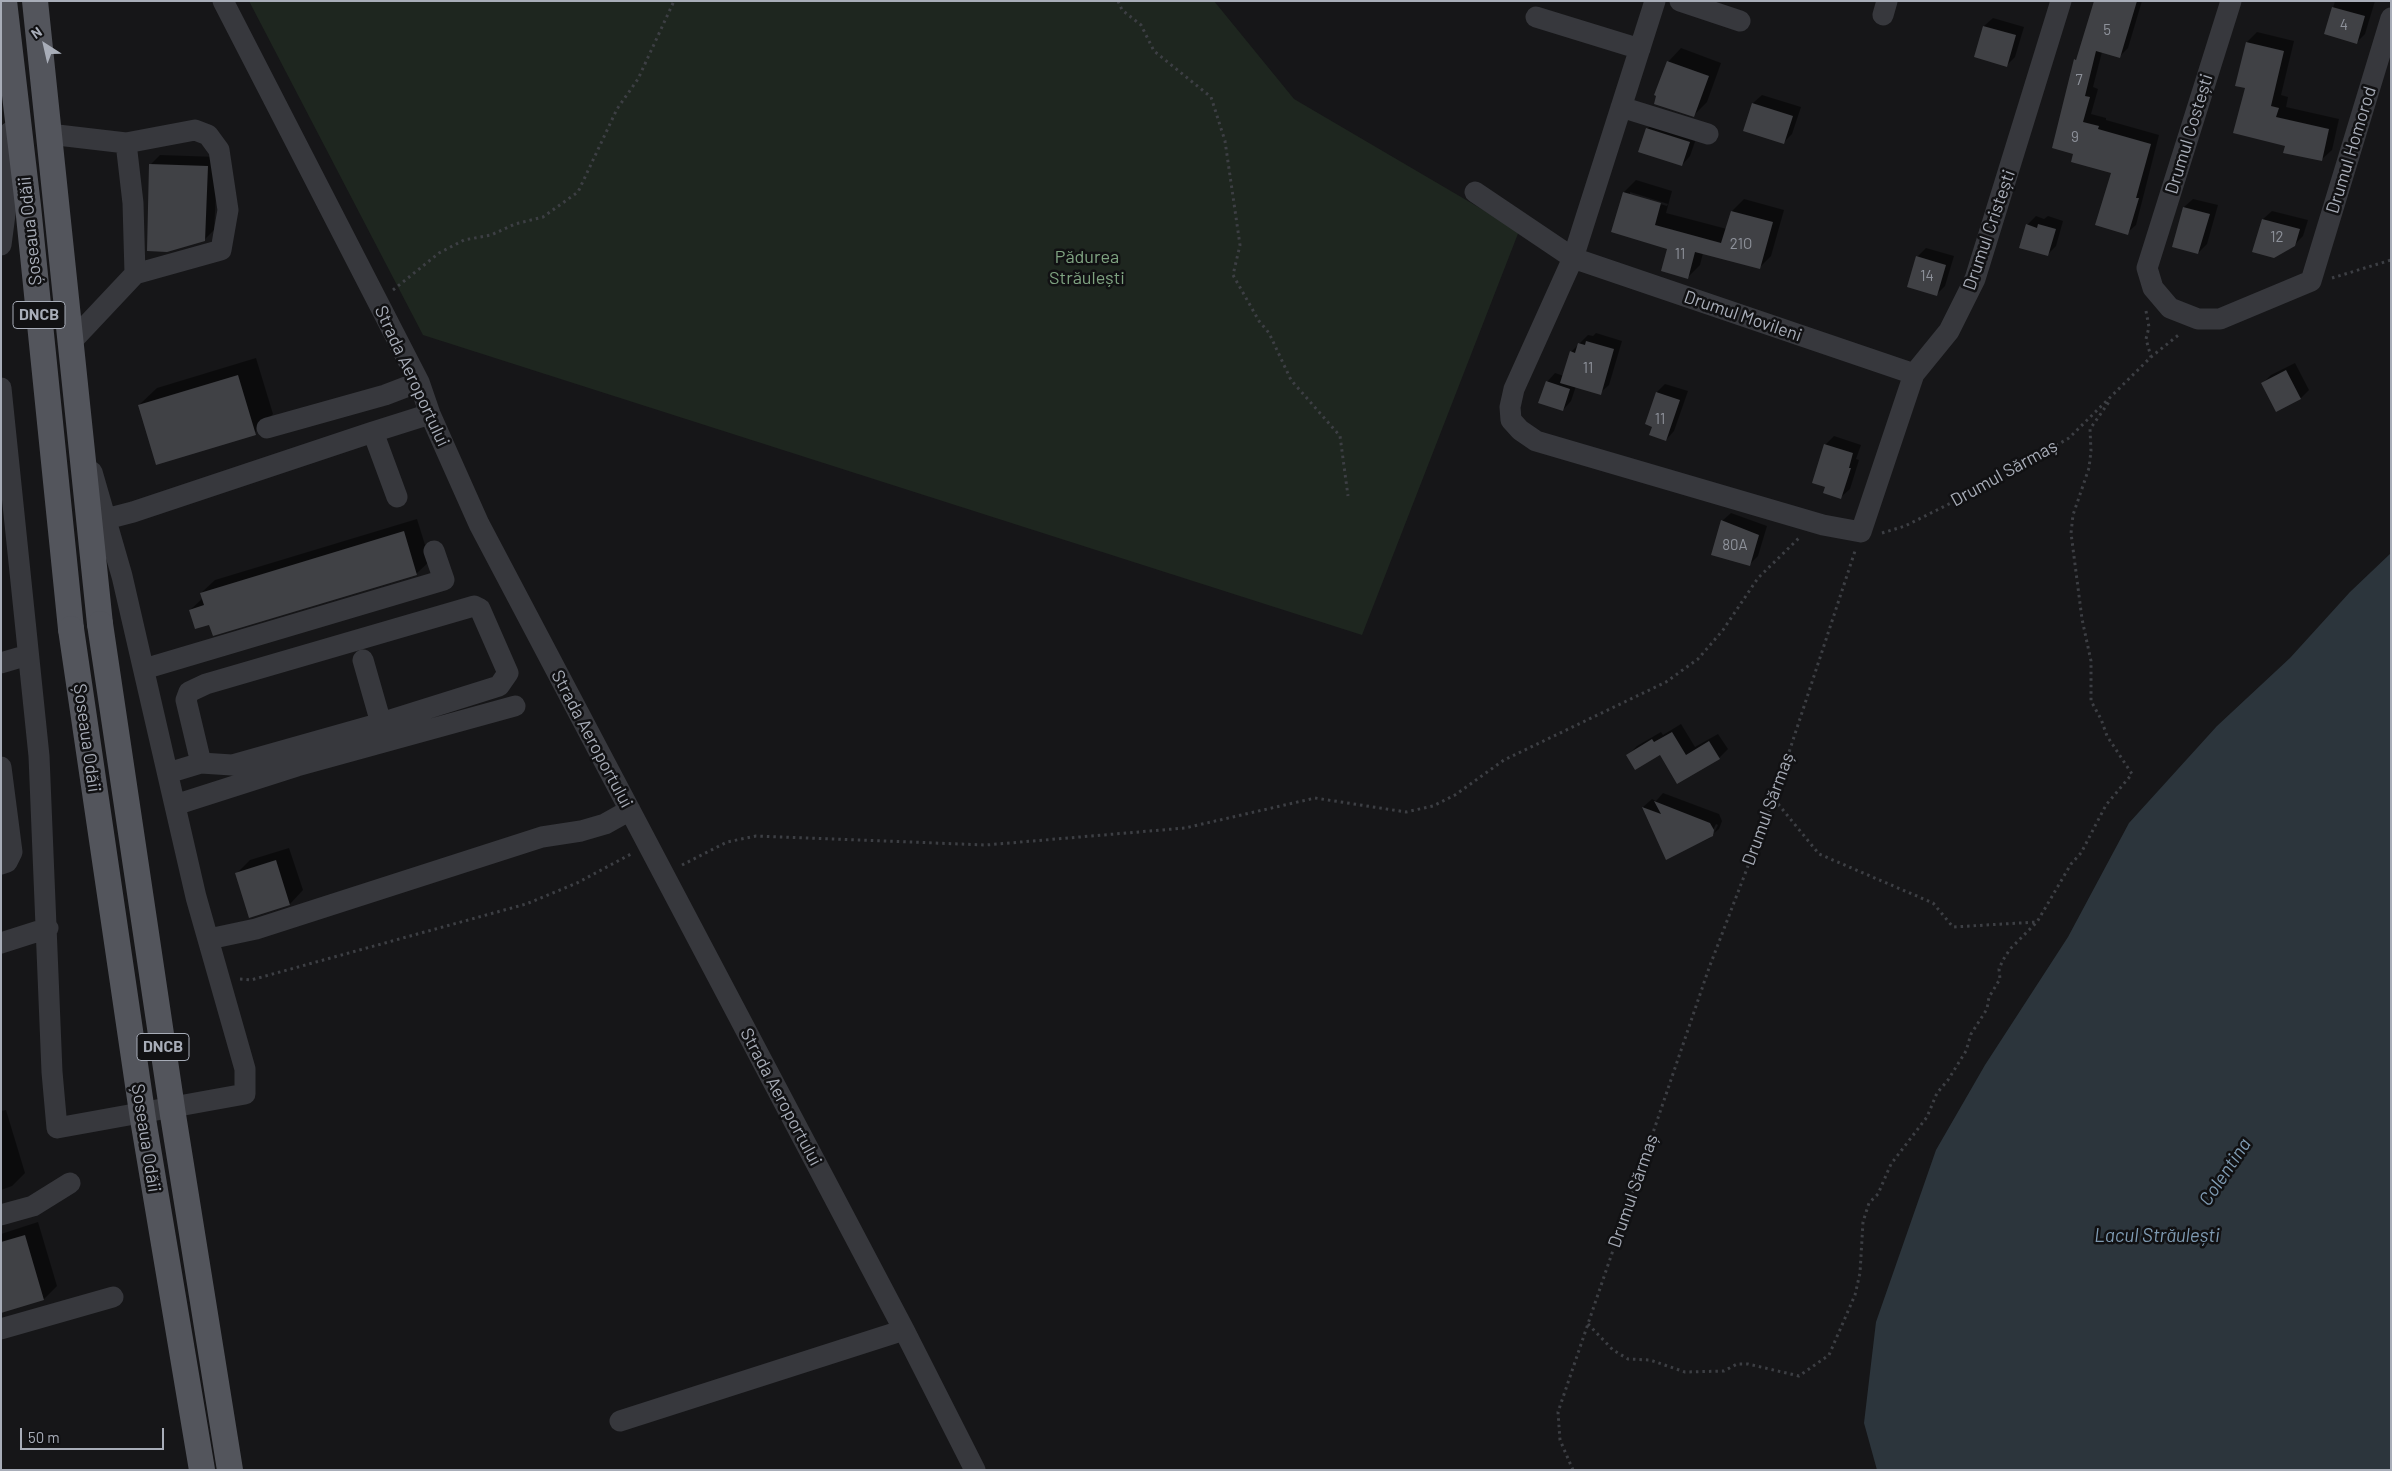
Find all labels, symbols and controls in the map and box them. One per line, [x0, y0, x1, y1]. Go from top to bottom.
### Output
house number: 4 [2340, 16, 2348, 34]
north arrow [20, 20, 70, 70]
house number: 5 [2103, 21, 2111, 39]
text: N [27, 23, 45, 42]
house number: 7 [2075, 71, 2083, 89]
street label: Drumul Costești [2160, 71, 2218, 197]
street label: Drumul Homorod [2321, 84, 2381, 216]
house number: 9 [2071, 128, 2079, 146]
street label: Drumul Cristești [1958, 167, 2020, 293]
street label: Șoseaua Odăii [14, 175, 46, 287]
house number: 12 [2270, 228, 2284, 246]
house number: 21O [1730, 235, 1752, 253]
house number: 11 [1675, 245, 1685, 263]
park label: Pădurea Străulești [1049, 246, 1125, 288]
house number: 14 [1920, 267, 1934, 285]
street label: Drumul Movileni [1681, 286, 1805, 346]
road number: DNCB [13, 302, 65, 328]
street label: Strada Aeroportului [370, 302, 454, 450]
house number: 11 [1583, 359, 1593, 377]
house number: 11 [1655, 410, 1665, 428]
street label: Drumul Sărmaș [1947, 435, 2061, 511]
house number: 80A [1722, 536, 1748, 554]
street label: Strada Aeroportului [547, 666, 637, 812]
street label: Șoseaua Odăii [69, 682, 105, 794]
street label: Drumul Sărmaș [1738, 750, 1798, 868]
street label: Strada Aeroportului [736, 1024, 826, 1170]
road number: DNCB [137, 1034, 189, 1060]
street label: Șoseaua Odăii [127, 1082, 165, 1194]
street label: Drumul Sărmaș [1603, 1131, 1663, 1251]
water label: Colentina [2194, 1134, 2256, 1210]
water label: Lacul Străulești [2094, 1225, 2220, 1247]
scale bar [22, 1418, 166, 1450]
text: 50 m [28, 1428, 60, 1446]

